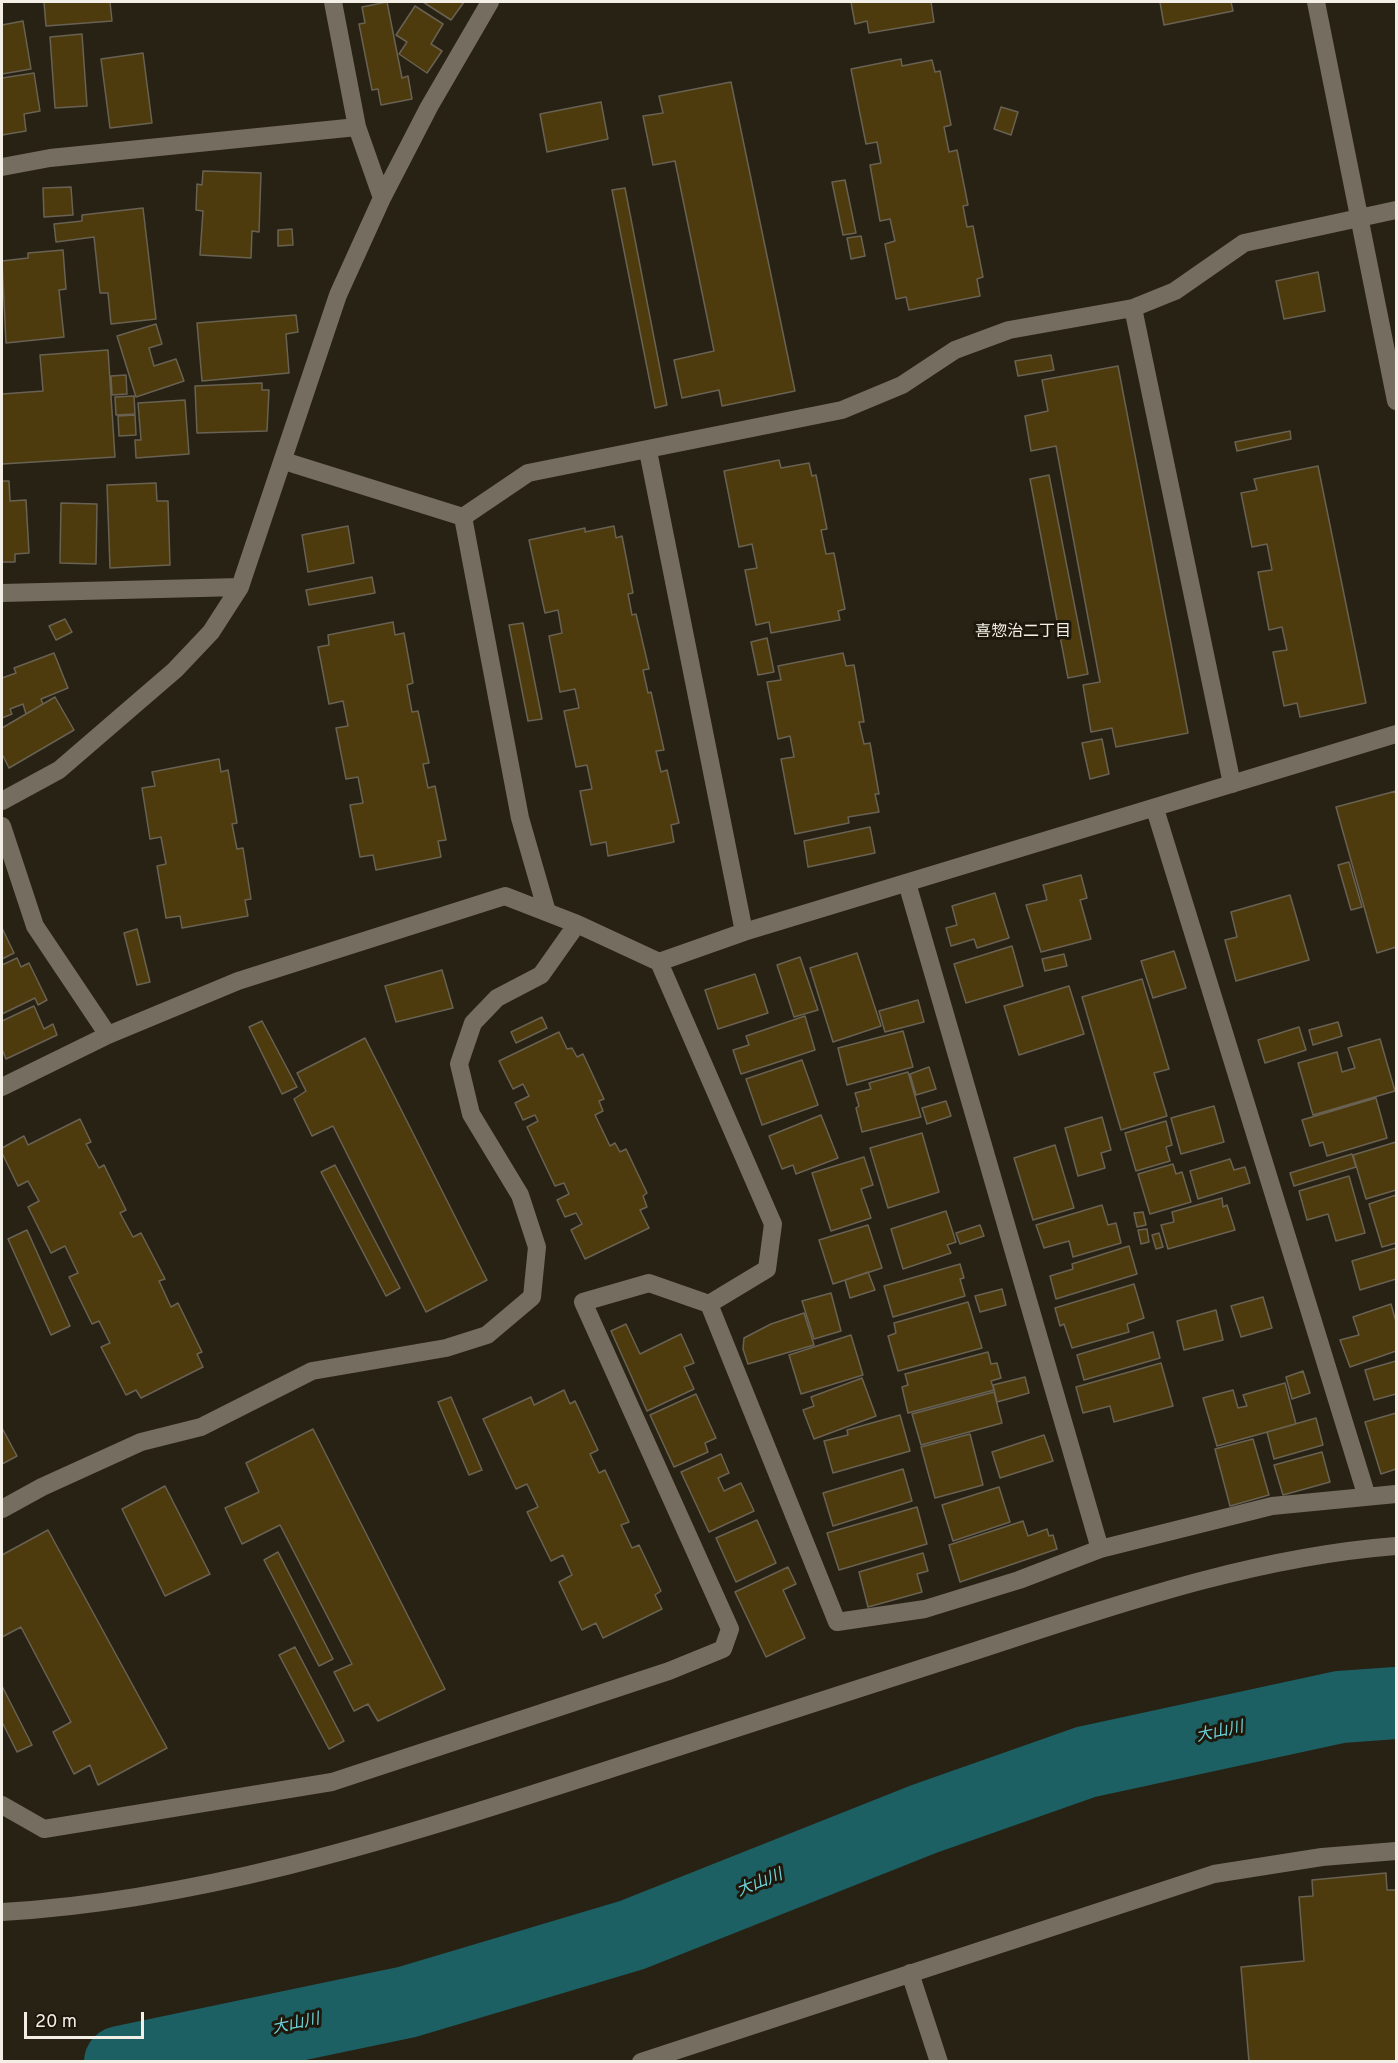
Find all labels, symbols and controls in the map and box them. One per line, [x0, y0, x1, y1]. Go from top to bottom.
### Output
district label: 喜惣治二丁目 [975, 623, 1071, 643]
water label: 大山川 [1195, 1719, 1245, 1747]
water label: 大山川 [734, 1866, 786, 1902]
scale bar [27, 2000, 147, 2038]
text: 20 m [35, 2011, 77, 2034]
water label: 大山川 [271, 2011, 321, 2039]

